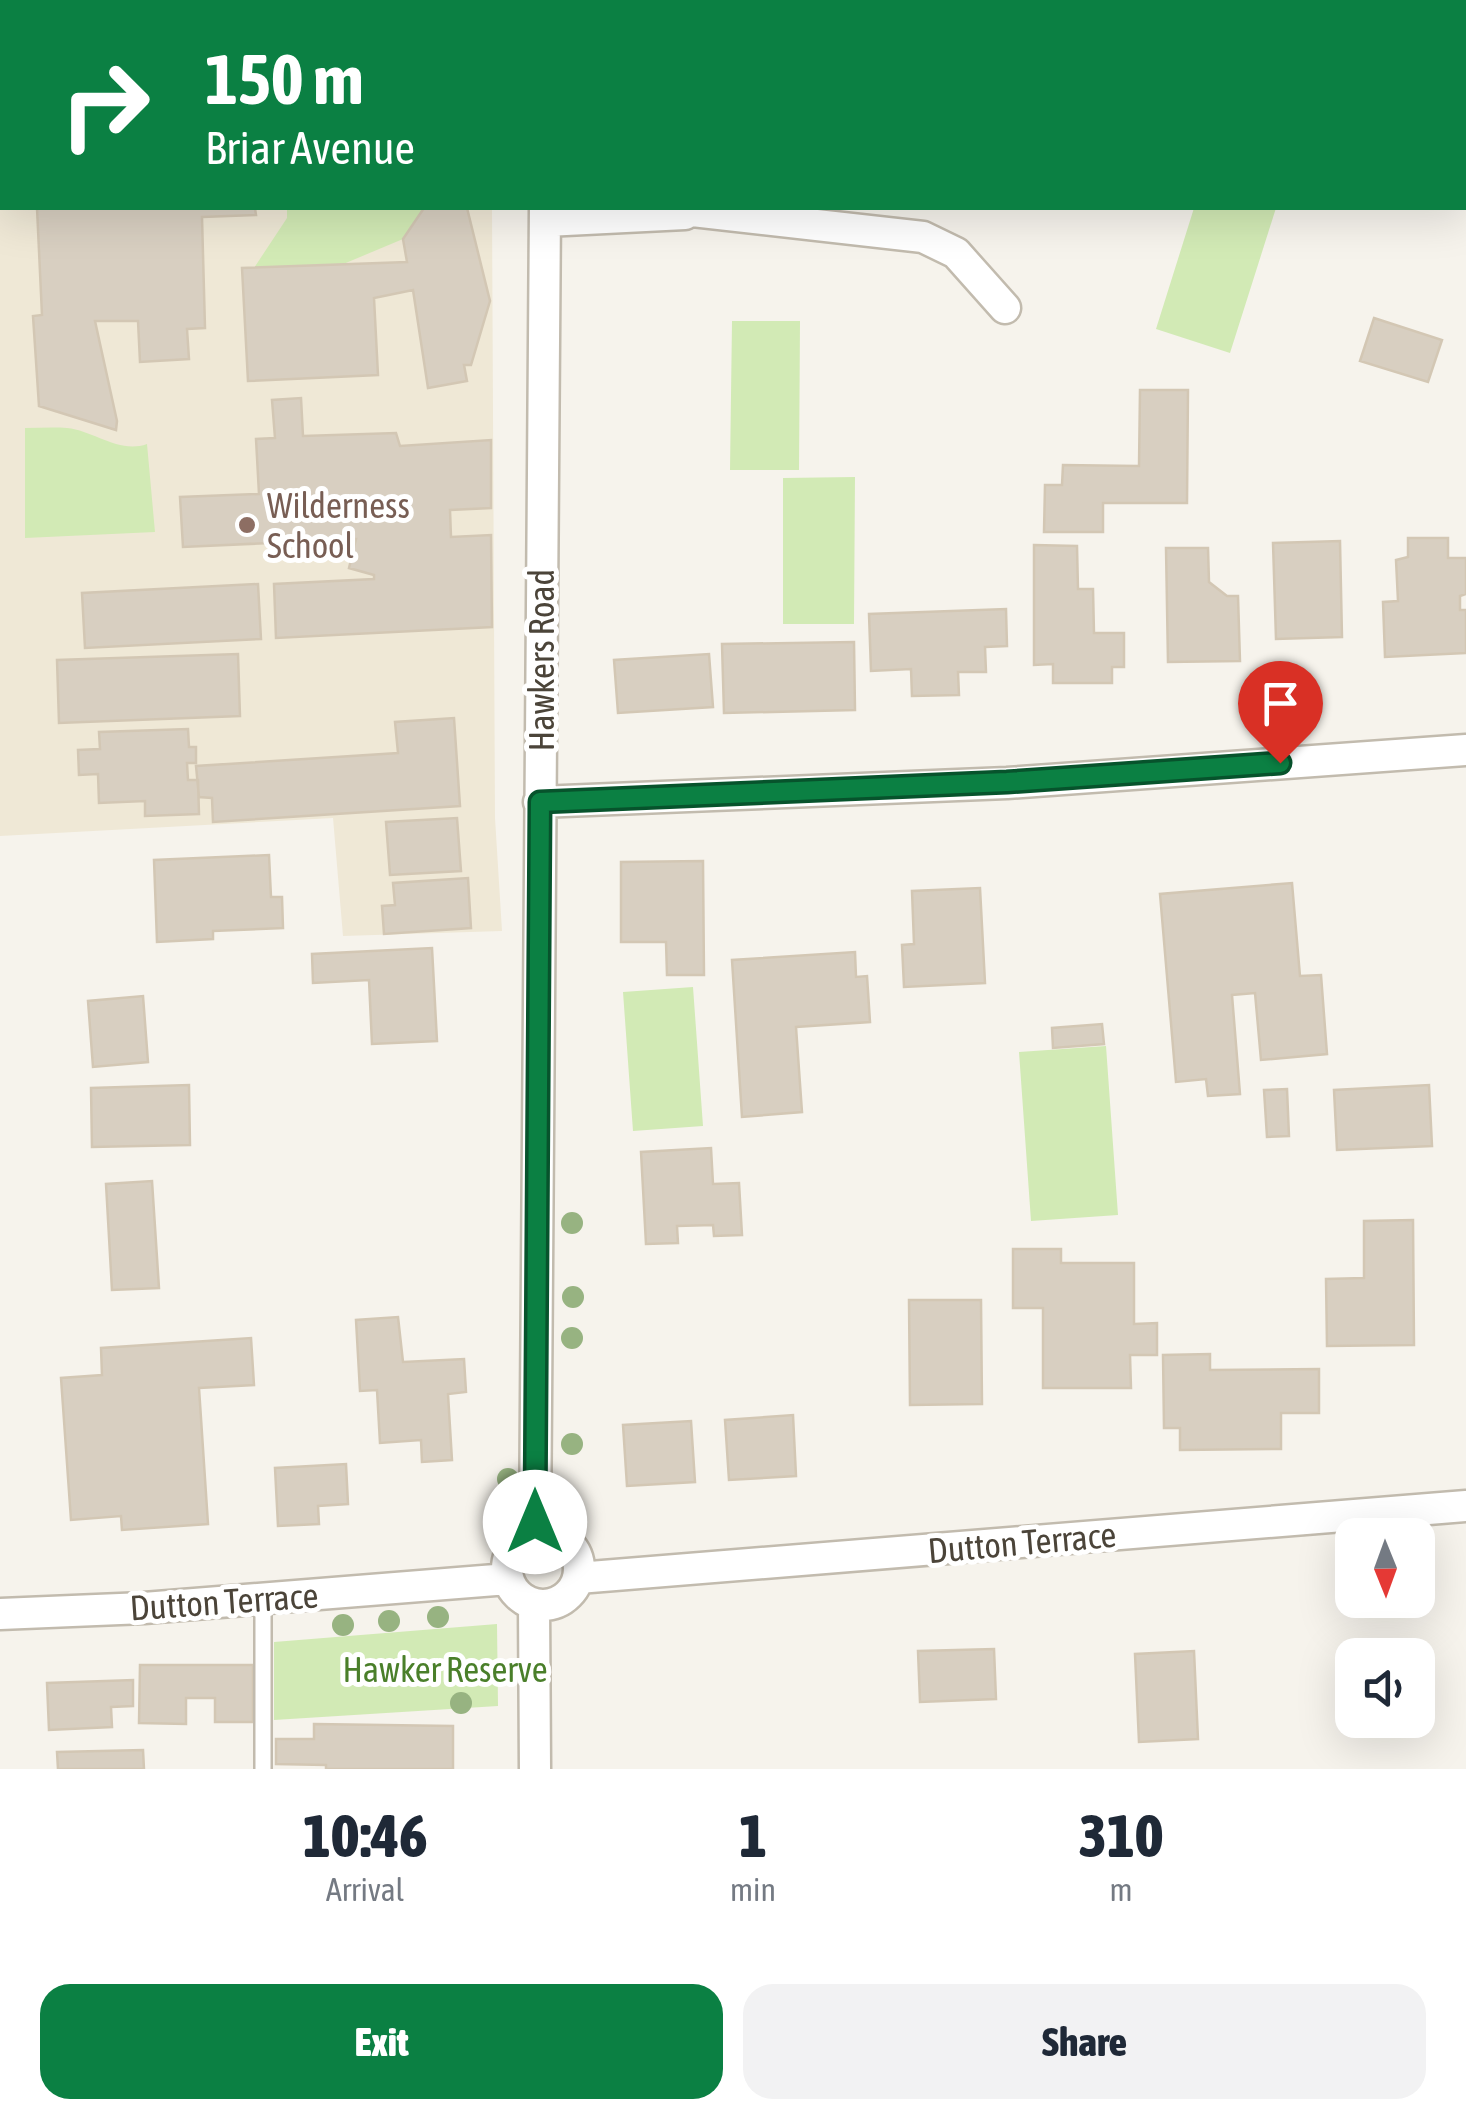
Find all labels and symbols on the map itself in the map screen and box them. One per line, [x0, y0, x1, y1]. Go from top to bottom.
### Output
place label: Wilderness School [267, 485, 410, 565]
marker: Wilderness School [236, 514, 258, 536]
street label: Hawkers Road [521, 569, 561, 751]
pin [1238, 661, 1323, 764]
position arrow [483, 1470, 587, 1574]
street label: Dutton Terrace [926, 1514, 1118, 1570]
north arrow [1335, 1518, 1435, 1618]
street label: Dutton Terrace [128, 1574, 320, 1628]
park label: Hawker Reserve [342, 1649, 548, 1689]

